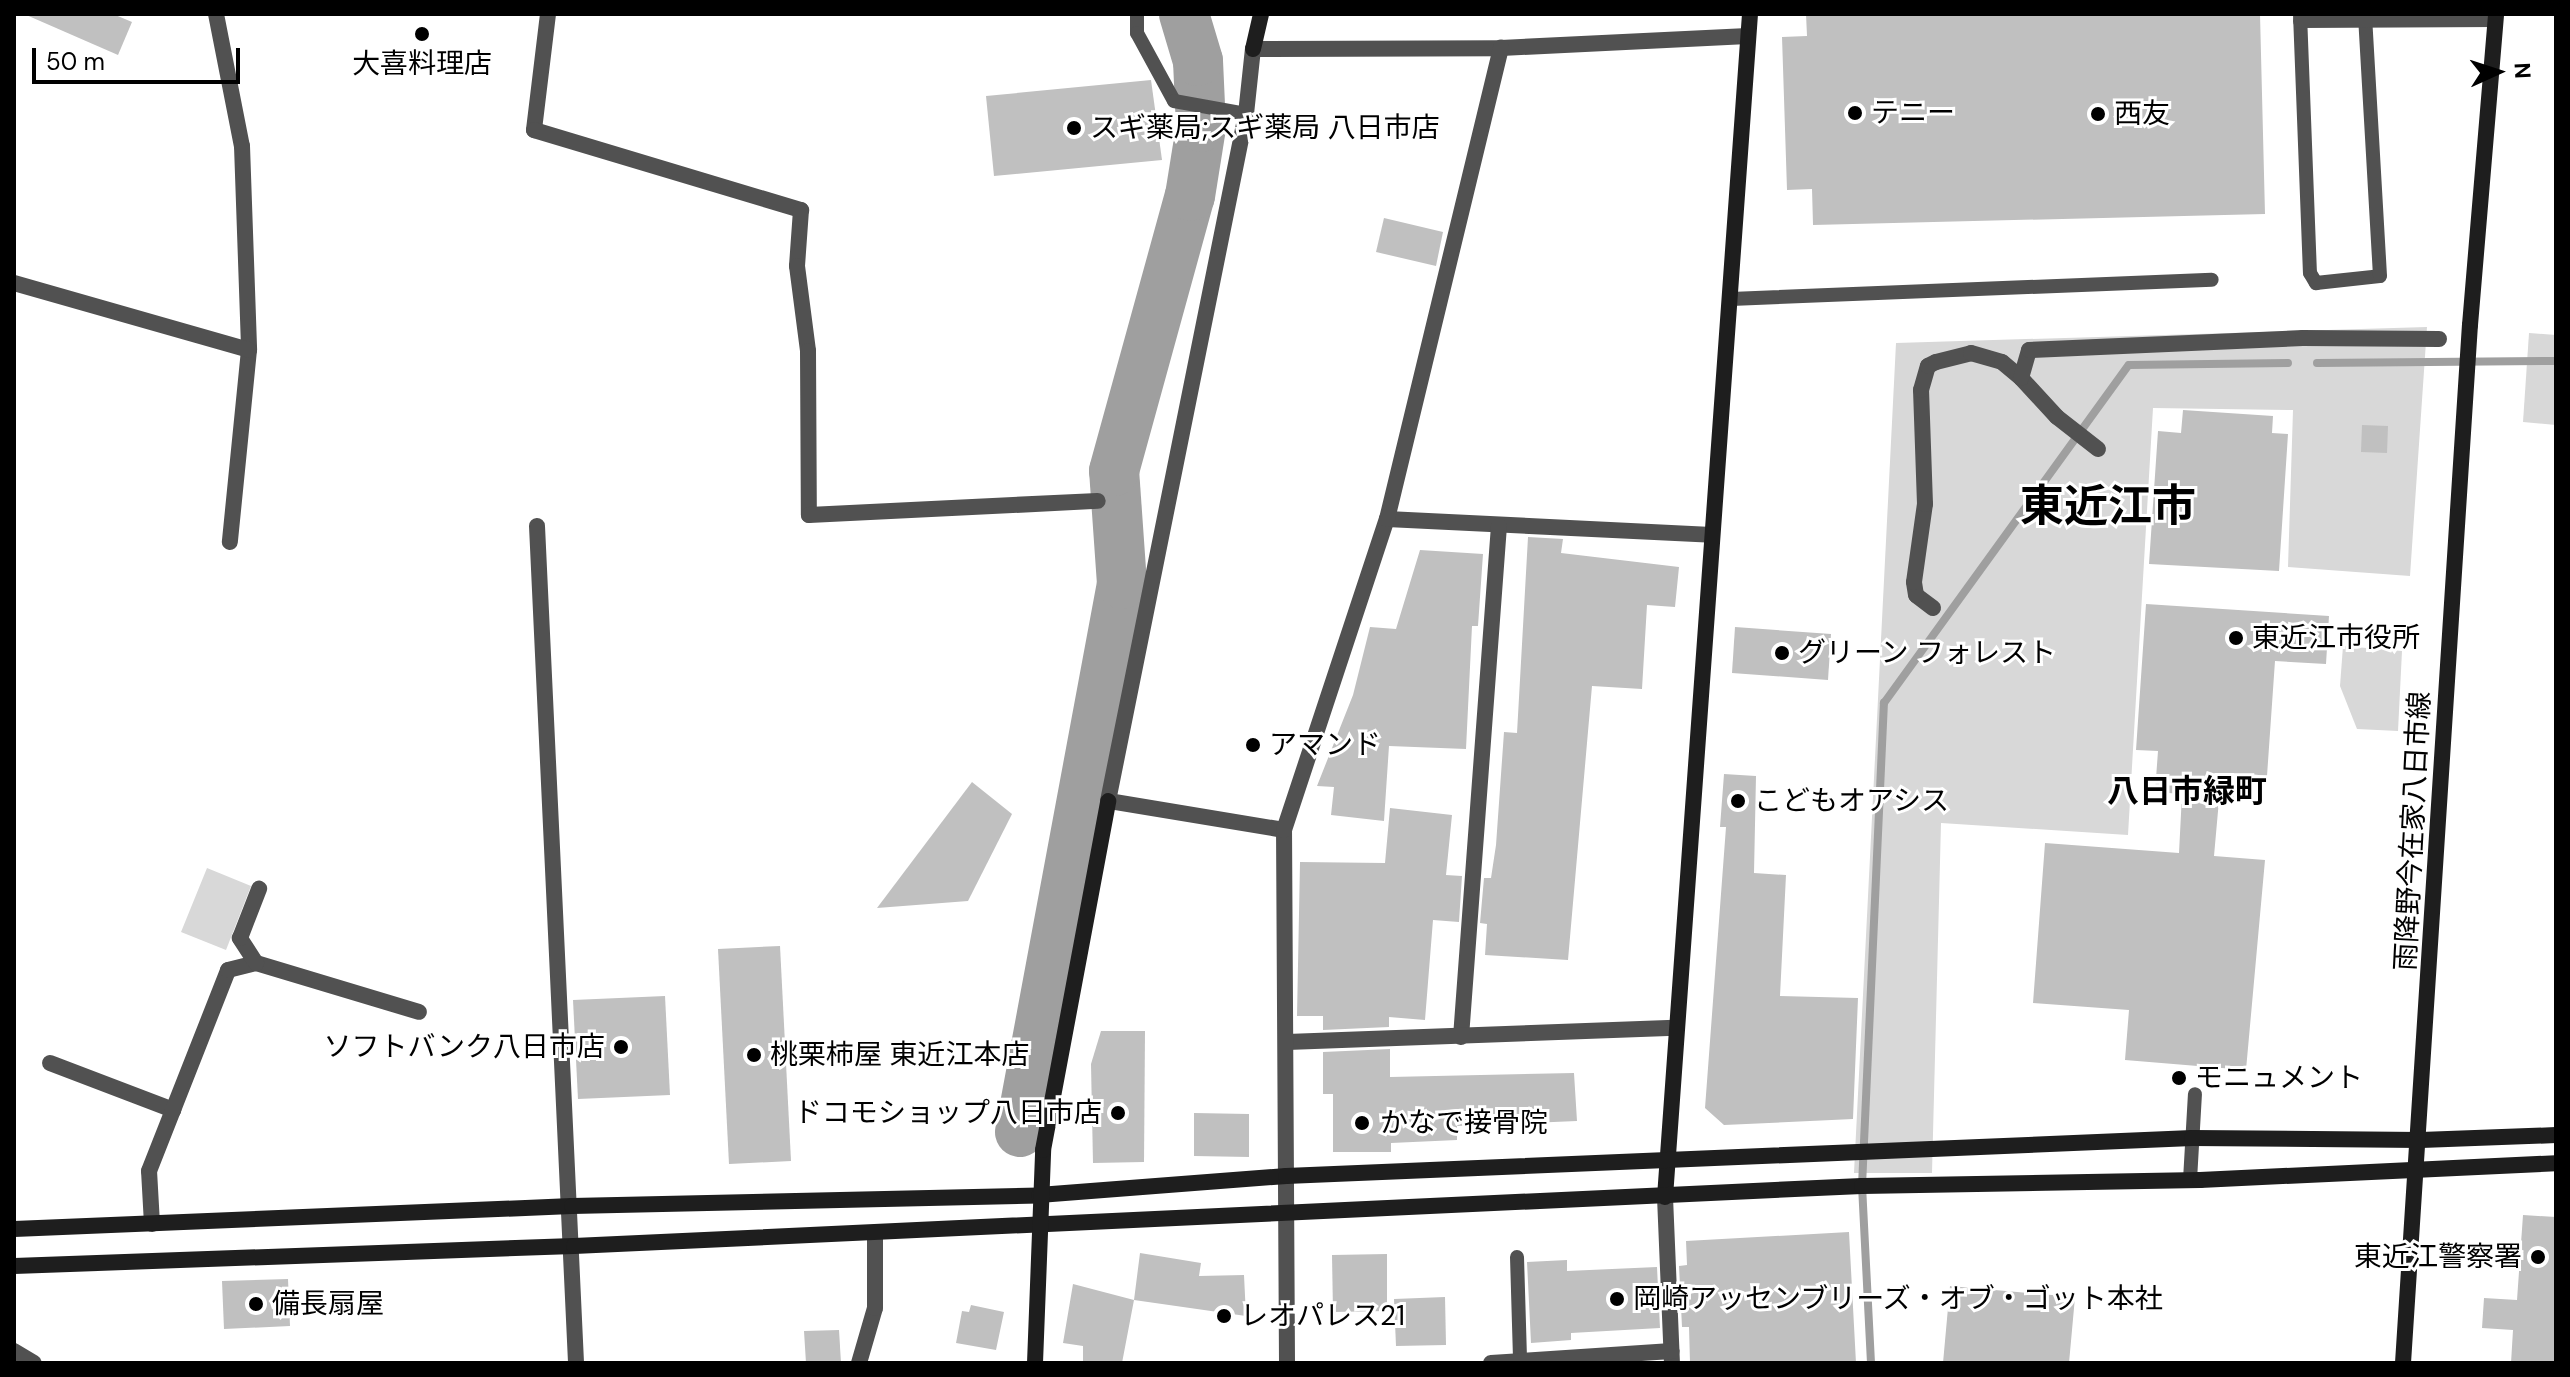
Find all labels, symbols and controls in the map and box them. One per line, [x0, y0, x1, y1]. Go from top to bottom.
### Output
marker: 大喜料理店 [413, 25, 431, 43]
scale bar [36, 32, 244, 82]
north arrow [2458, 32, 2538, 112]
text: 50 m [46, 46, 105, 77]
place label: 大喜料理店 [352, 47, 492, 81]
text: N [2508, 62, 2537, 79]
place label: テニー [1871, 96, 1955, 130]
place label: 西友 [2114, 97, 2170, 131]
marker: テニー [1846, 104, 1864, 122]
marker: 西友 [2089, 105, 2107, 123]
place label: スギ薬局;スギ薬局 八日市店 [1090, 111, 1440, 145]
marker: スギ薬局;スギ薬局 八日市店 [1065, 119, 1083, 137]
district label: 東近江市 [2020, 480, 2196, 532]
place label: 東近江市役所 [2252, 621, 2420, 655]
marker: 東近江市役所 [2227, 629, 2245, 647]
place label: グリーン フォレスト [1798, 636, 2057, 670]
marker: グリーン フォレスト [1773, 644, 1791, 662]
street label: 雨降野今在家八日市線 [2389, 690, 2437, 972]
place label: アマンド [1269, 728, 1381, 762]
marker: アマンド [1244, 736, 1262, 754]
district label: 八日市緑町 [2107, 772, 2267, 810]
place label: こどもオアシス [1754, 784, 1950, 818]
marker: こどもオアシス [1729, 792, 1747, 810]
place label: ソフトバンク八日市店 [325, 1030, 605, 1064]
marker: ソフトバンク八日市店 [612, 1038, 630, 1056]
place label: 桃栗柿屋 東近江本店 [770, 1038, 1029, 1072]
marker: 桃栗柿屋 東近江本店 [745, 1046, 763, 1064]
place label: モニュメント [2195, 1061, 2363, 1095]
marker: モニュメント [2170, 1069, 2188, 1087]
place label: ドコモショップ八日市店 [794, 1096, 1102, 1130]
marker: ドコモショップ八日市店 [1109, 1104, 1127, 1122]
place label: かなで接骨院 [1380, 1106, 1548, 1140]
marker: かなで接骨院 [1351, 1112, 1373, 1134]
place label: 東近江警察署 [2354, 1240, 2522, 1274]
marker: 東近江警察署 [2529, 1248, 2547, 1266]
place label: 岡崎アッセンブリーズ・オブ・ゴット本社 [1633, 1282, 2165, 1316]
place label: 備長扇屋 [272, 1287, 384, 1321]
marker: 岡崎アッセンブリーズ・オブ・ゴット本社 [1608, 1290, 1626, 1308]
marker: 備長扇屋 [247, 1295, 265, 1313]
place label: レオパレス21 [1240, 1299, 1405, 1333]
marker: レオパレス21 [1215, 1307, 1233, 1325]

